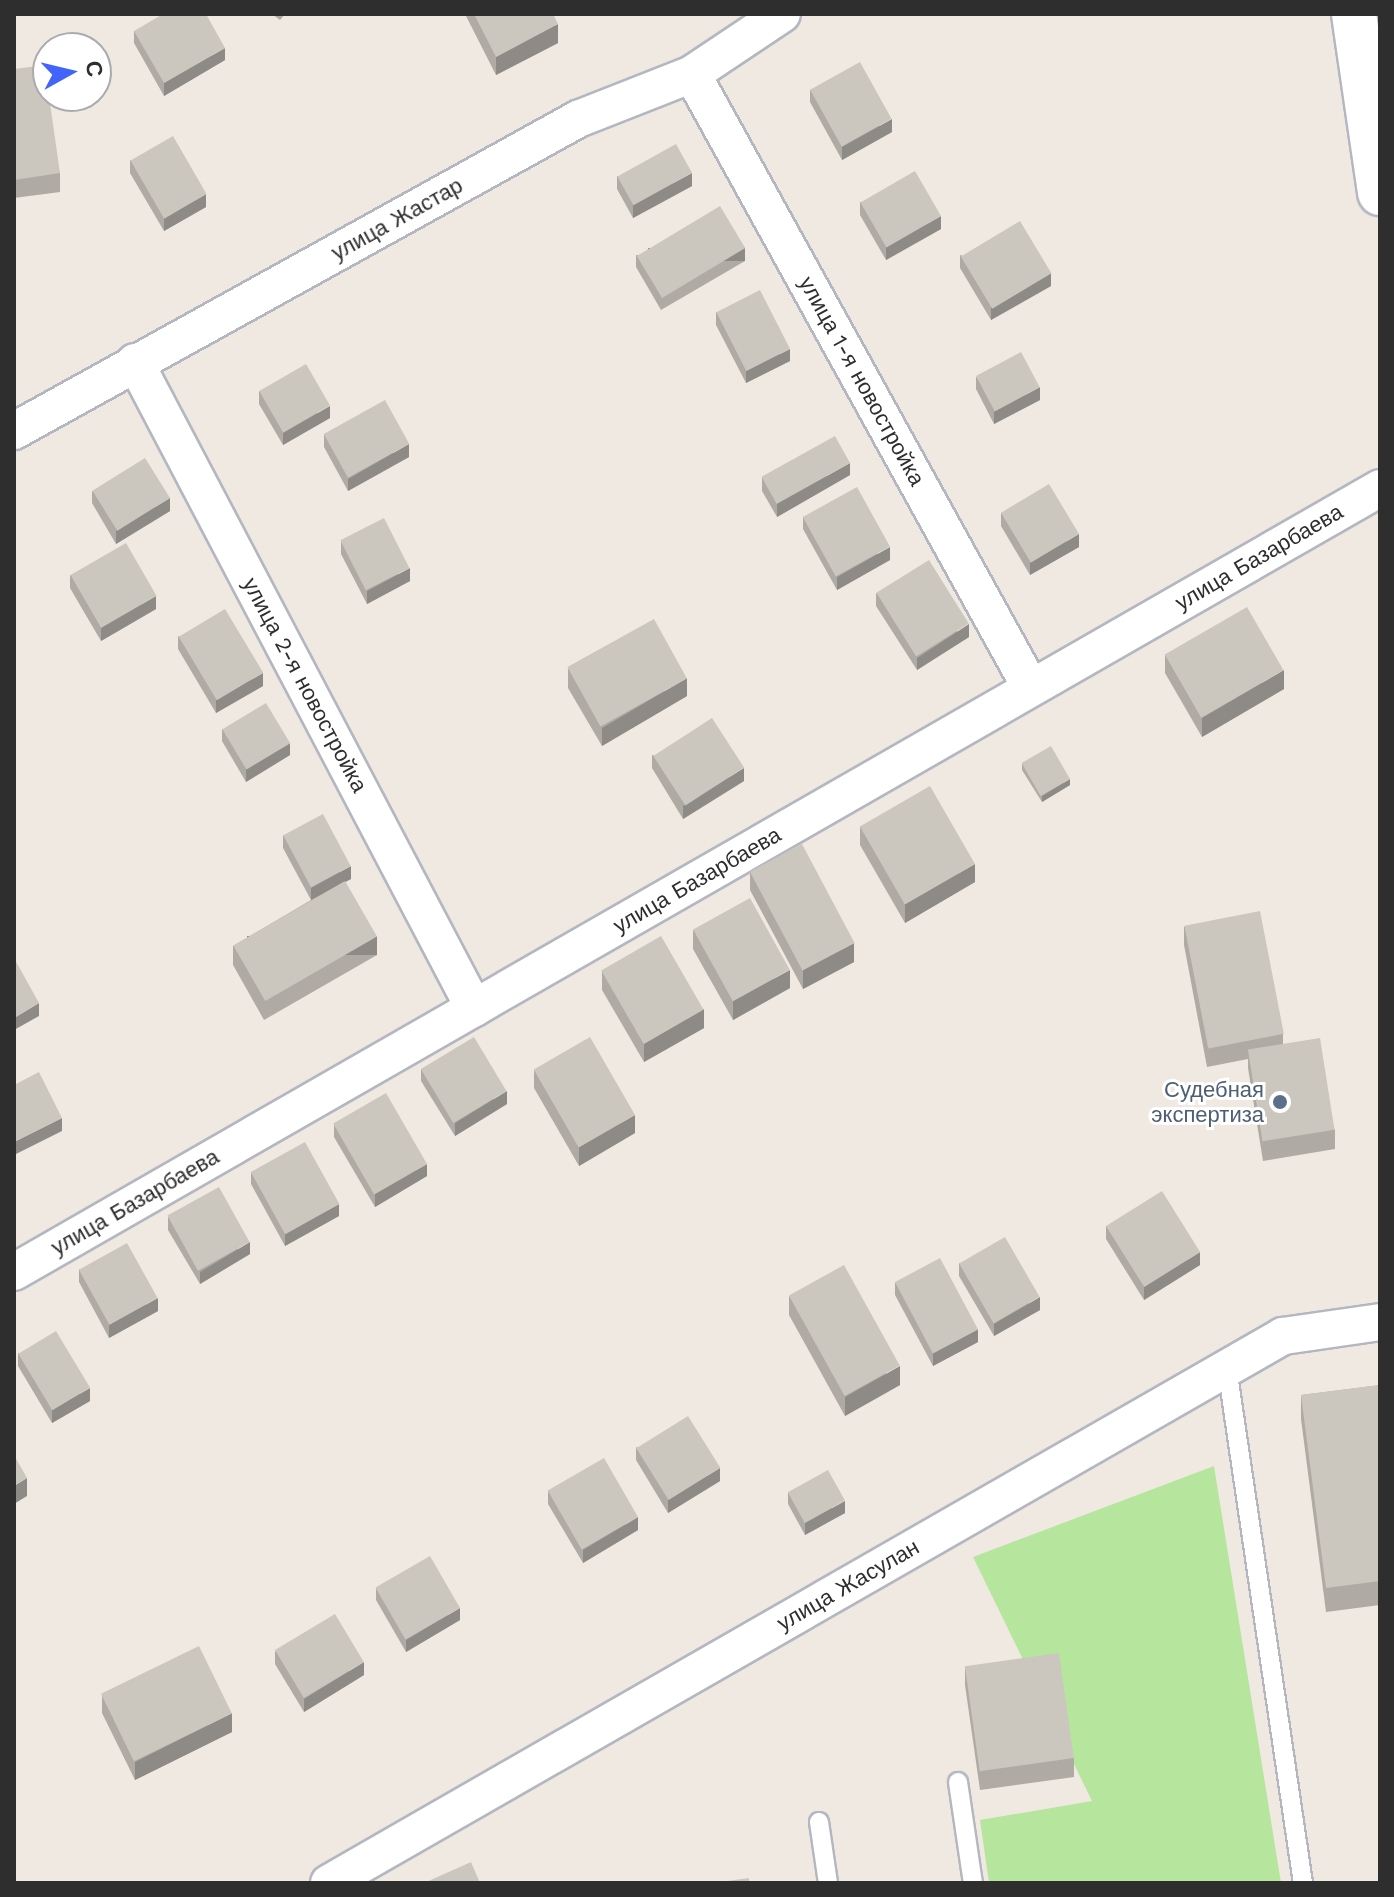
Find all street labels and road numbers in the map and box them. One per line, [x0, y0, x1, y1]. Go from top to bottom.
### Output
street label: улица Жастар [327, 172, 467, 266]
street label: улица 1-я новостройка [793, 272, 931, 490]
street label: улица Базарбаева [1170, 498, 1348, 616]
street label: улица 2-я новостройка [237, 573, 373, 797]
street label: улица Базарбаева [608, 821, 786, 939]
street label: улица Базарбаева [46, 1143, 224, 1261]
street label: улица Жасулан [772, 1534, 924, 1636]

